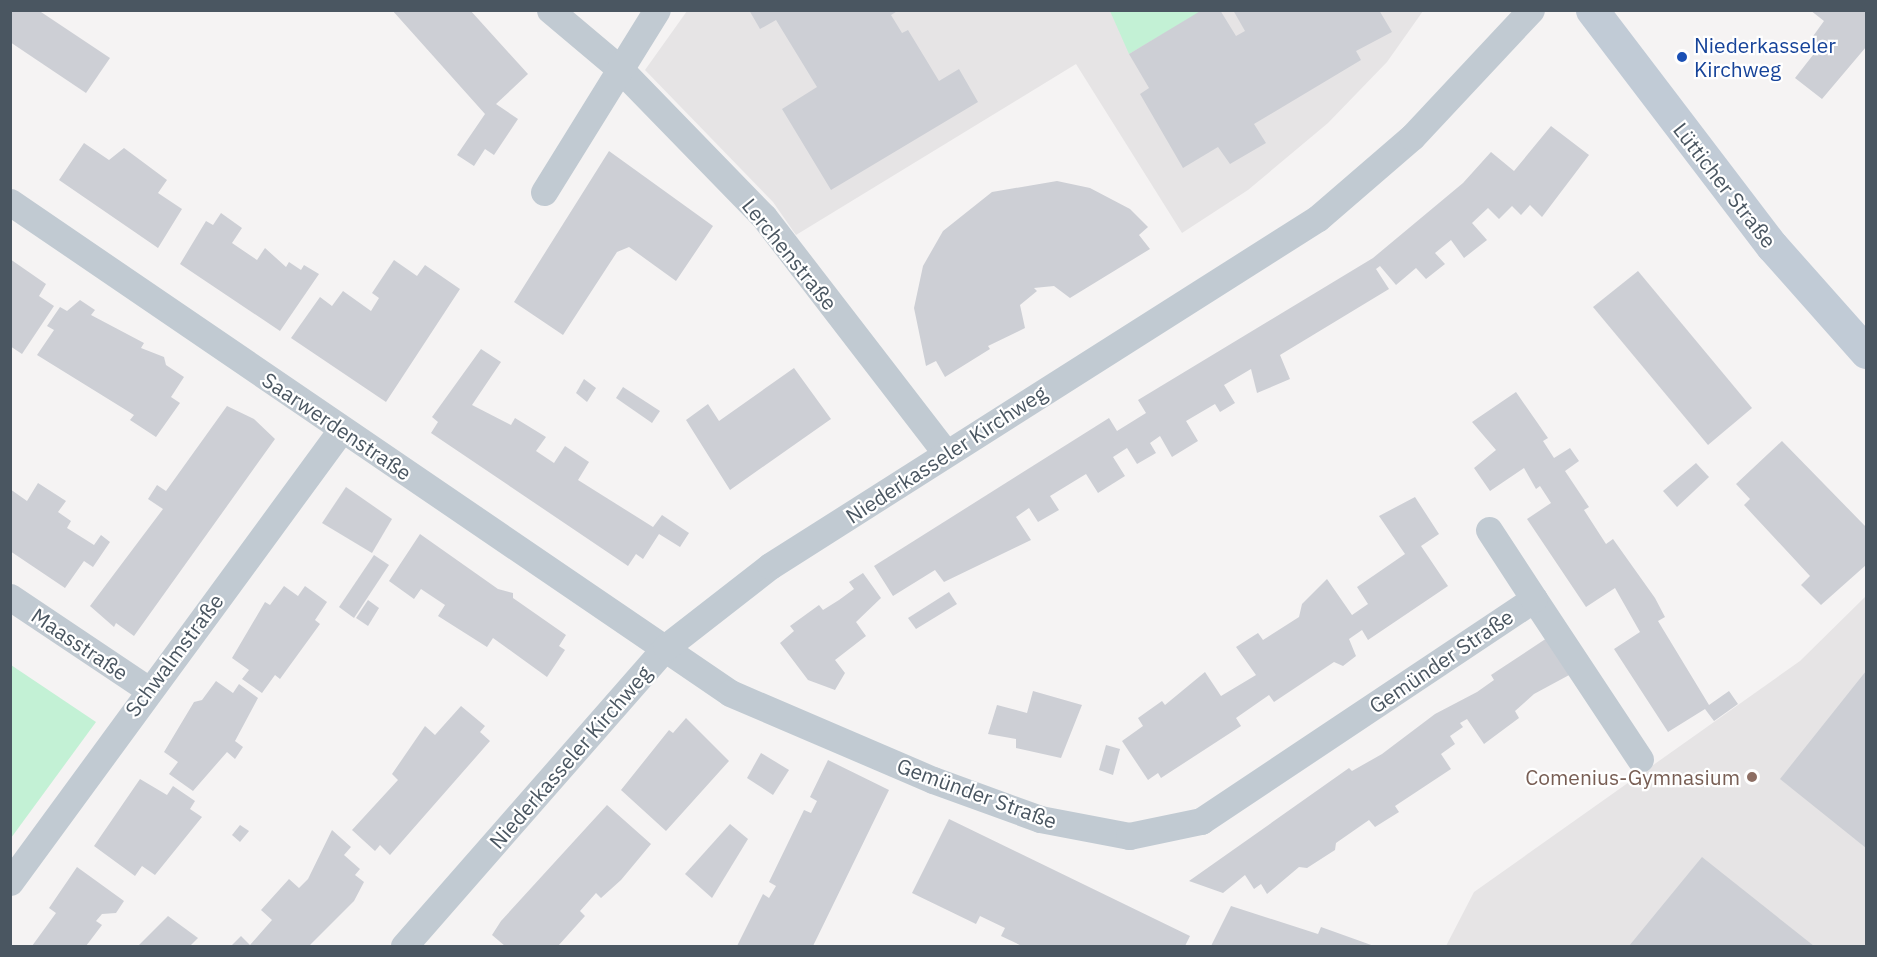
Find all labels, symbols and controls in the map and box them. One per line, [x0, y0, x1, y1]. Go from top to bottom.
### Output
place label: Niederkasseler Kirchweg [1694, 32, 1836, 82]
marker: Niederkasseler Kirchweg [1675, 50, 1689, 64]
street label: Lütticher Straße [1668, 117, 1782, 253]
street label: Lerchenstraße [737, 193, 843, 315]
street label: Saarwerdenstraße [258, 367, 416, 485]
street label: Niederkasseler Kirchweg [841, 380, 1051, 528]
street label: Schwalmstraße [120, 589, 228, 721]
street label: Maasstraße [27, 603, 133, 685]
street label: Gemünder Straße [1364, 604, 1518, 718]
street label: Niederkasseler Kirchweg [484, 660, 656, 854]
street label: Gemünder Straße [894, 752, 1060, 834]
place label: Comenius-Gymnasium [1525, 764, 1740, 790]
marker: Comenius-Gymnasium [1745, 770, 1759, 784]

